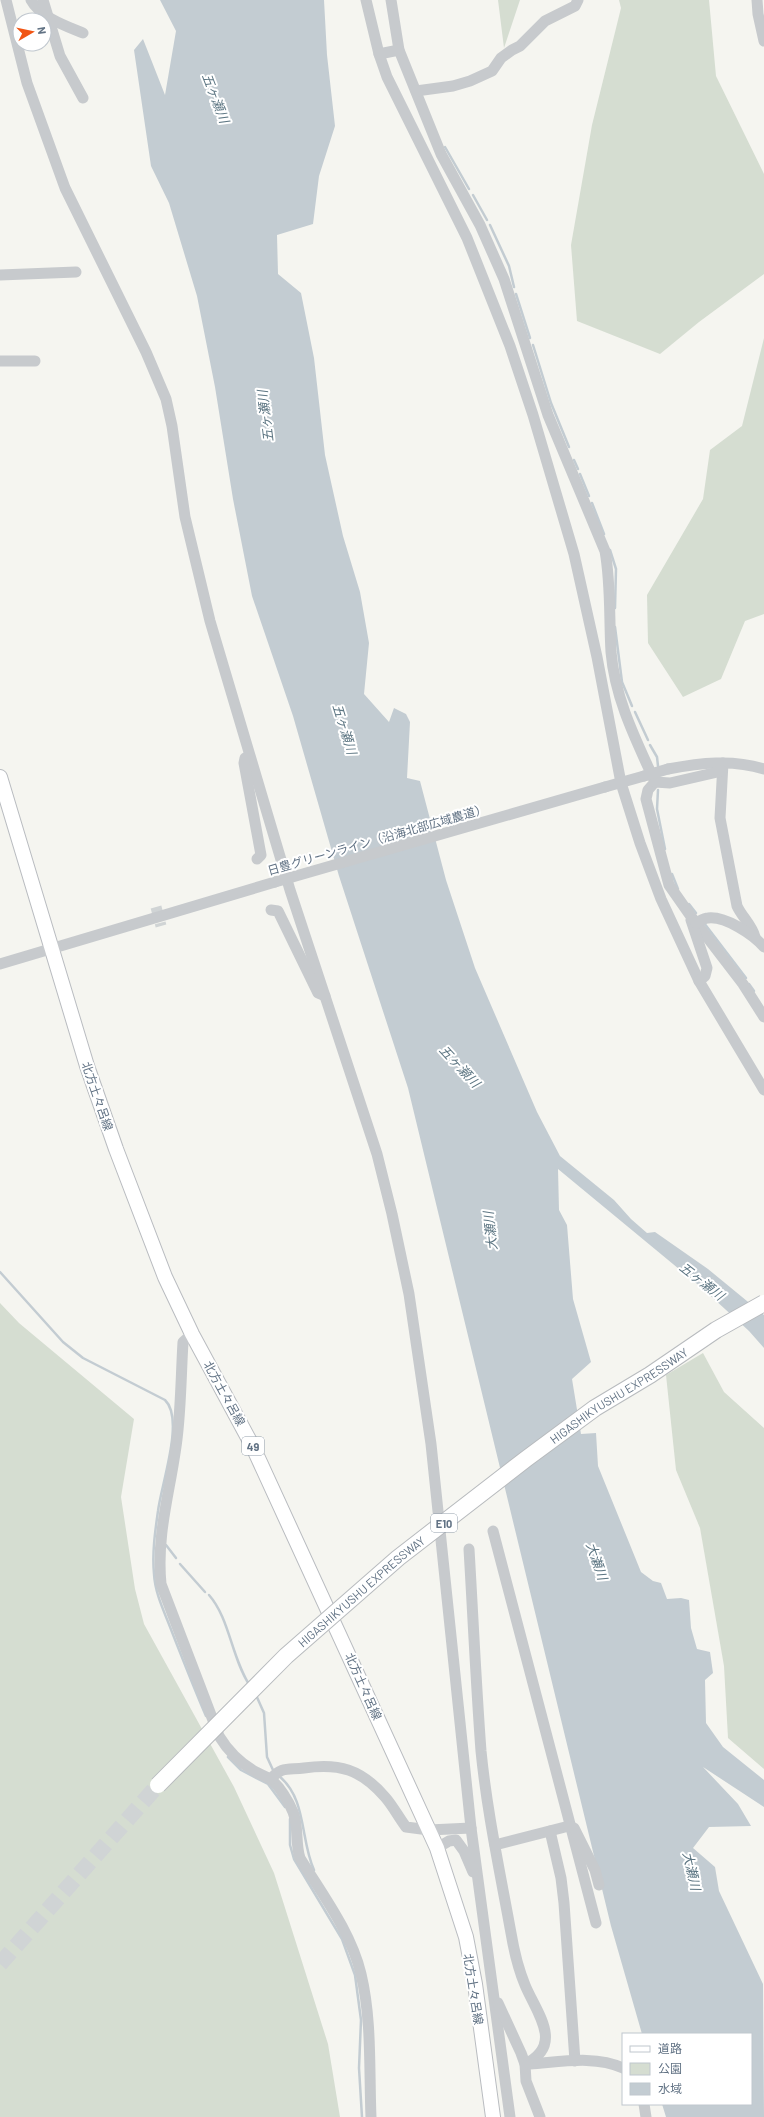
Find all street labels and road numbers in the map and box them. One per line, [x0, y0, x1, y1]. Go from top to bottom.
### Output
street label: 日豊グリーンライン（沿海北部広域農道） [266, 801, 488, 877]
street label: 北方土々呂線 [80, 1060, 116, 1132]
street label: HIGASHIKYUSHU EXPRESSWAY [547, 1344, 690, 1446]
street label: 北方土々呂線 [201, 1358, 249, 1428]
road number: 49 [242, 1437, 264, 1455]
road number: E10 [431, 1514, 457, 1532]
street label: HIGASHIKYUSHU EXPRESSWAY [295, 1533, 428, 1649]
street label: 北方土々呂線 [343, 1650, 385, 1722]
street label: 北方土々呂線 [461, 1952, 487, 2026]

